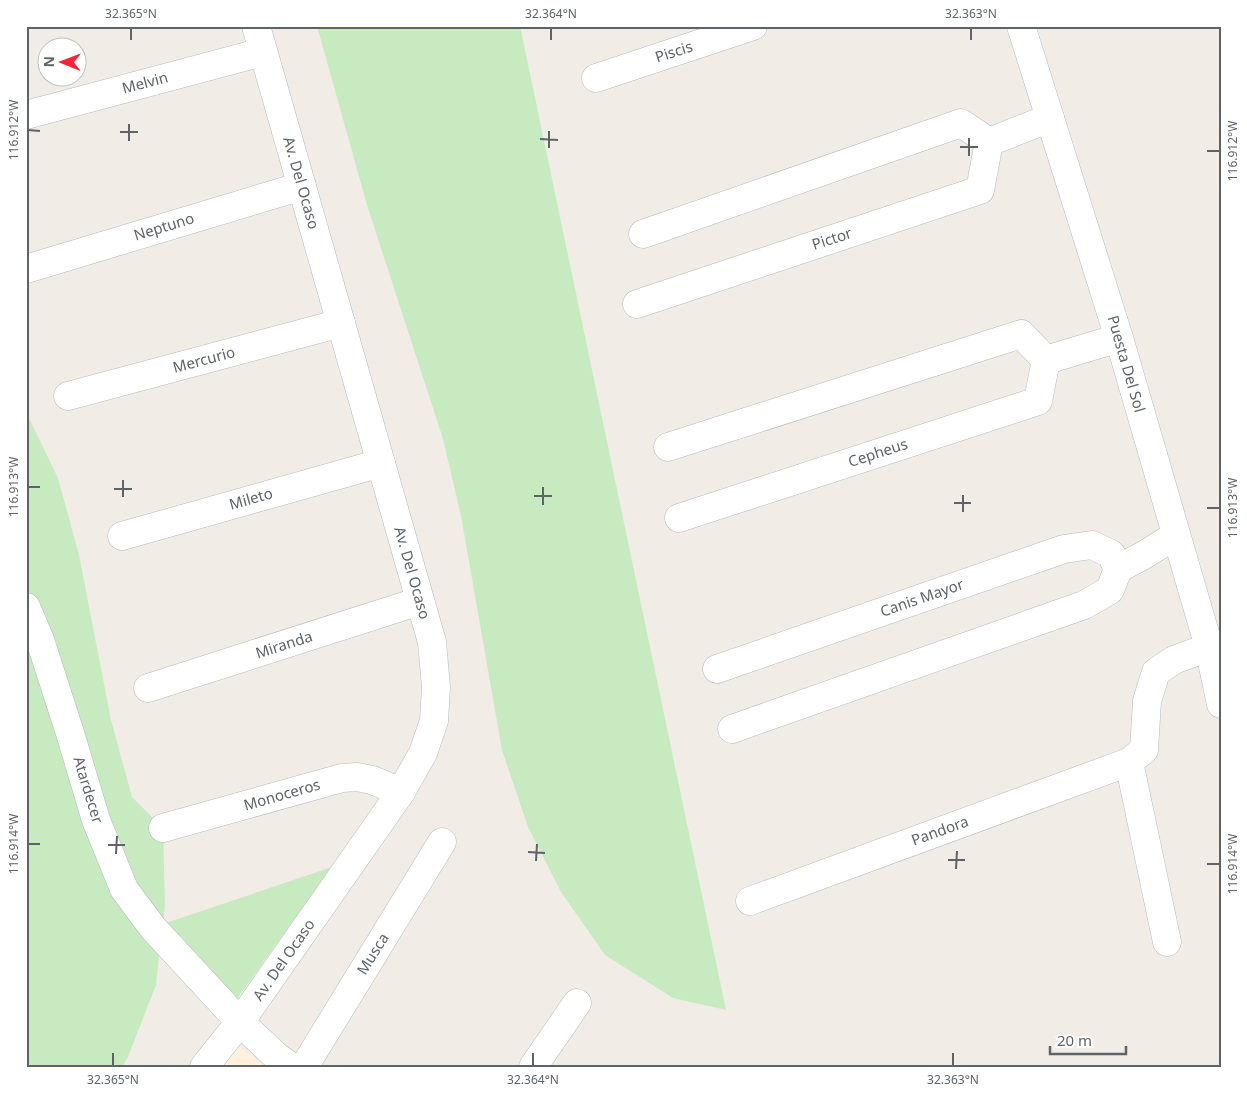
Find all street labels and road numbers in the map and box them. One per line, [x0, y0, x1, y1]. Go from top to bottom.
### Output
street label: Piscis [652, 36, 695, 66]
street label: Melvin [120, 66, 170, 98]
street label: Av. Del Ocaso [279, 134, 325, 231]
street label: Neptuno [131, 207, 196, 245]
street label: Pictor [809, 222, 854, 254]
street label: Puesta Del Sol [1104, 313, 1150, 415]
street label: Mercurio [170, 341, 237, 377]
street label: Cepheus [845, 433, 910, 471]
street label: Mileto [227, 482, 275, 514]
street label: Av. Del Ocaso [390, 524, 436, 621]
street label: Canis Mayor [877, 573, 966, 621]
street label: Miranda [253, 625, 315, 663]
street label: Atardecer [69, 754, 109, 826]
street label: Monoceros [241, 774, 322, 815]
street label: Pandora [908, 811, 971, 850]
street label: Av. Del Ocaso [248, 915, 319, 1004]
street label: Musca [352, 929, 393, 978]

